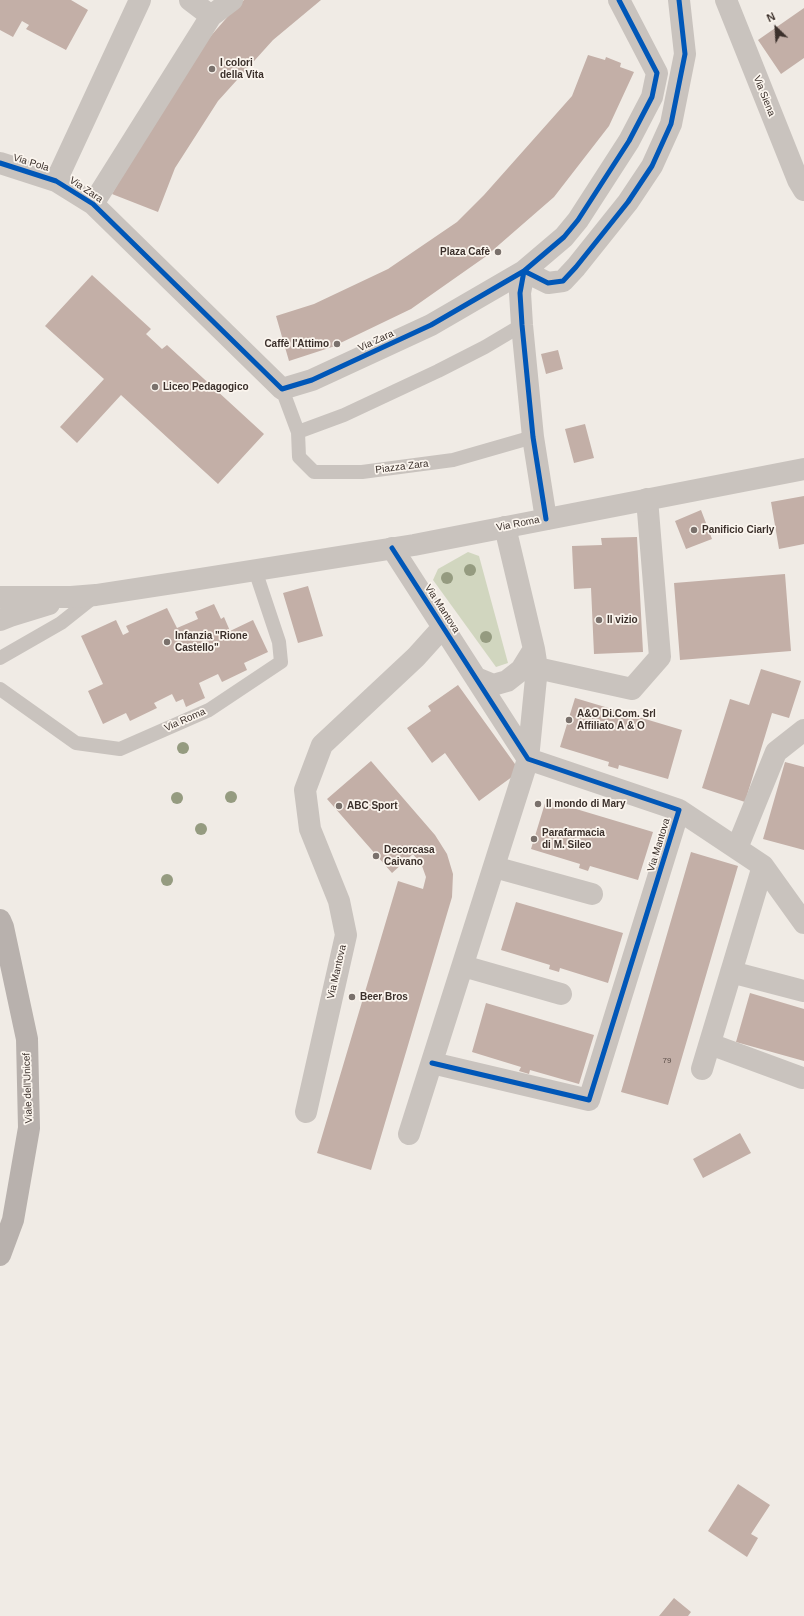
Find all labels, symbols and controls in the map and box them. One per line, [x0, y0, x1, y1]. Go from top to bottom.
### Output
north arrow [756, 8, 796, 48]
text: N [765, 10, 777, 24]
place label: I colori della Vita [220, 57, 264, 80]
marker: I colori della Vita [207, 64, 217, 74]
street label: Via Siena [750, 74, 778, 118]
street label: Via Pola [12, 152, 50, 174]
street label: Via Zara [67, 175, 105, 205]
place label: Plaza Cafè [440, 246, 490, 258]
marker: Plaza Cafè [493, 247, 503, 257]
street label: Via Zara [356, 328, 396, 354]
place label: Caffè l'Attimo [264, 338, 329, 350]
marker: Caffè l'Attimo [332, 339, 342, 349]
place label: Liceo Pedagogico [163, 381, 249, 393]
marker: Liceo Pedagogico [150, 382, 160, 392]
street label: Piazza Zara [375, 458, 429, 476]
street label: Via Roma [495, 514, 541, 534]
place label: Panificio Ciarly [702, 524, 774, 536]
marker: Panificio Ciarly [689, 525, 699, 535]
street label: Via Mantova [422, 582, 462, 636]
place label: Il vizio [607, 614, 638, 626]
marker: Il vizio [594, 615, 604, 625]
place label: Infanzia "Rione Castello" [175, 630, 248, 654]
marker: Infanzia "Rione Castello" [162, 637, 172, 647]
street label: Via Roma [163, 706, 207, 734]
place label: A&O Di.Com. Srl Affiliato A & O [577, 708, 656, 732]
marker: A&O Di.Com. Srl Affiliato A & O [564, 715, 574, 725]
place label: Il mondo di Mary [546, 798, 625, 810]
marker: Il mondo di Mary [533, 799, 543, 809]
place label: ABC Sport [347, 800, 398, 812]
marker: ABC Sport [334, 801, 344, 811]
street label: Via Mantova [645, 817, 673, 873]
place label: Parafarmacia di M. Sileo [542, 827, 605, 850]
marker: Parafarmacia di M. Sileo [529, 834, 539, 844]
place label: Decorcasa Caivano [384, 844, 435, 868]
marker: Decorcasa Caivano [371, 851, 381, 861]
street label: Via Mantova [325, 944, 349, 1000]
place label: Beer Bros [360, 991, 408, 1003]
marker: Beer Bros [347, 992, 357, 1002]
street label: Viale dell'Unicef [21, 1052, 35, 1124]
house number: 79 [663, 1056, 671, 1066]

